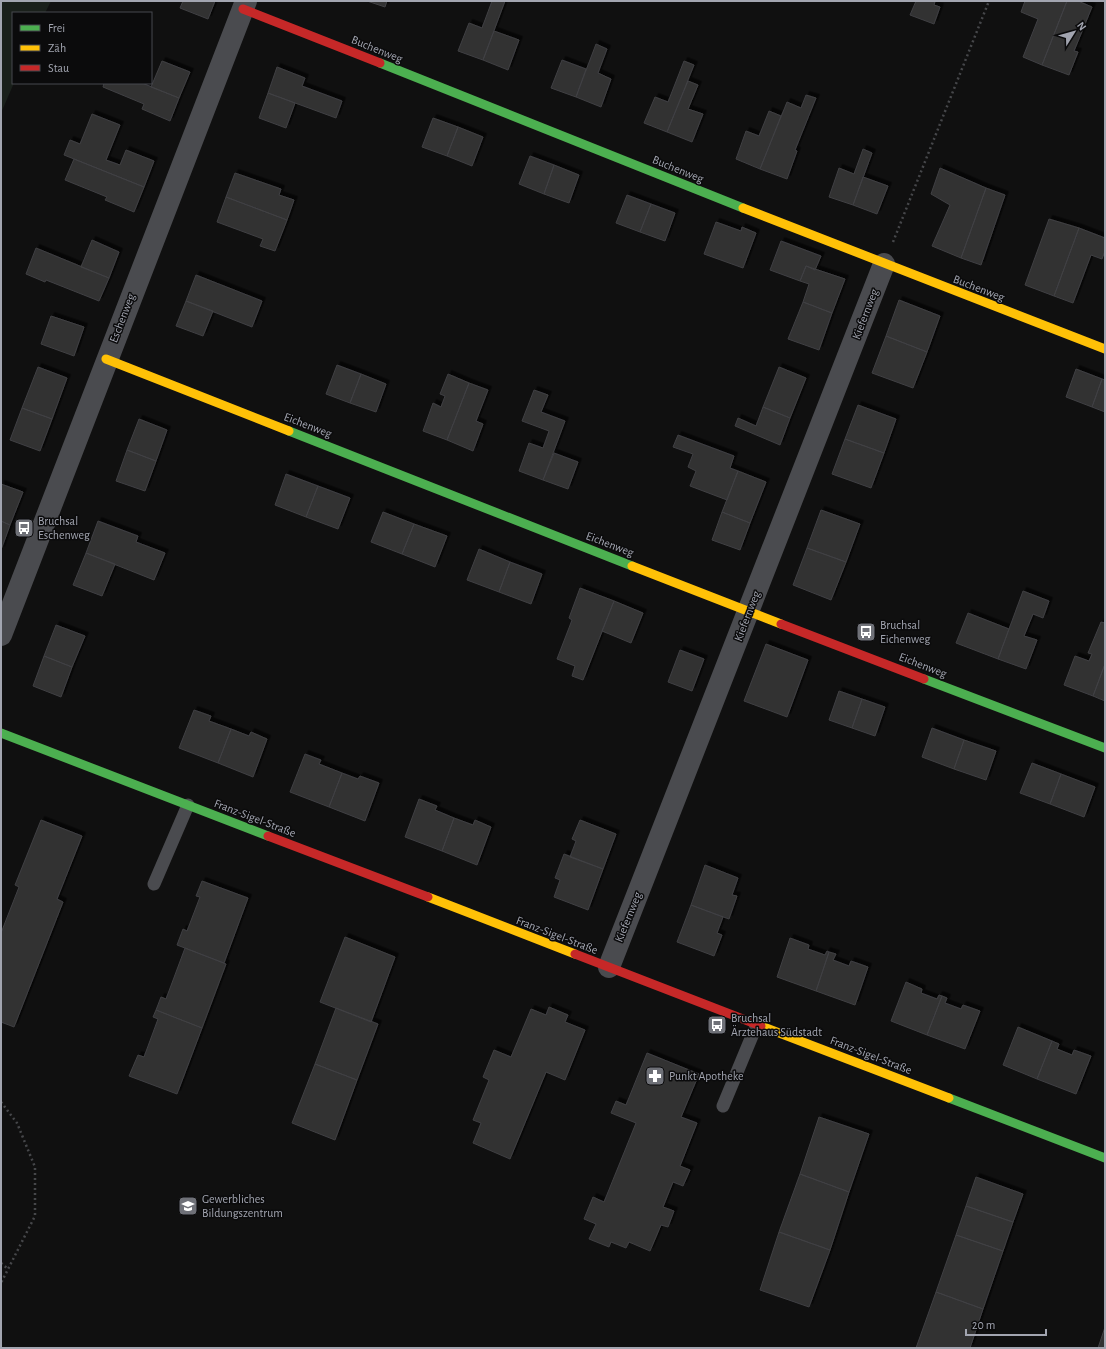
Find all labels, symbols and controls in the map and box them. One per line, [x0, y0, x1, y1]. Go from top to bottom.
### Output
legend [12, 12, 152, 84]
north arrow [1054, 12, 1094, 52]
text: N [1075, 20, 1088, 33]
text: Frei [48, 22, 65, 34]
street label: Buchenweg [350, 33, 404, 65]
text: Zäh [48, 42, 66, 54]
text: Stau [48, 62, 69, 74]
street label: Buchenweg [651, 153, 705, 185]
street label: Buchenweg [952, 273, 1007, 303]
street label: Kiefernweg [850, 287, 880, 341]
street label: Eschenweg [107, 292, 137, 344]
street label: Eichenweg [282, 410, 334, 440]
place label: Bruchsal Eschenweg [38, 515, 90, 541]
bus stop icon: Bruchsal Eschenweg [13, 517, 35, 539]
street label: Eichenweg [584, 529, 636, 559]
street label: Kiefernweg [732, 589, 762, 643]
place label: Bruchsal Eichenweg [880, 619, 930, 645]
bus stop icon: Bruchsal Eichenweg [855, 621, 877, 643]
street label: Eichenweg [897, 650, 949, 680]
street label: Franz-Sigel-Straße [213, 797, 297, 839]
street label: Kiefernweg [613, 890, 644, 944]
street label: Franz-Sigel-Straße [515, 914, 599, 956]
place label: Bruchsal Ärztehaus Südstadt [731, 1012, 822, 1038]
bus stop icon: Bruchsal Ärztehaus Südstadt [706, 1014, 728, 1036]
street label: Franz-Sigel-Straße [829, 1034, 913, 1076]
pharmacy icon: Punkt Apotheke [644, 1065, 666, 1087]
place label: Punkt Apotheke [669, 1070, 744, 1082]
place label: Gewerbliches Bildungszentrum [202, 1193, 283, 1219]
school or university icon: Gewerbliches Bildungszentrum [177, 1195, 199, 1217]
scale bar [966, 1311, 1046, 1337]
text: 20 m [972, 1319, 995, 1331]

